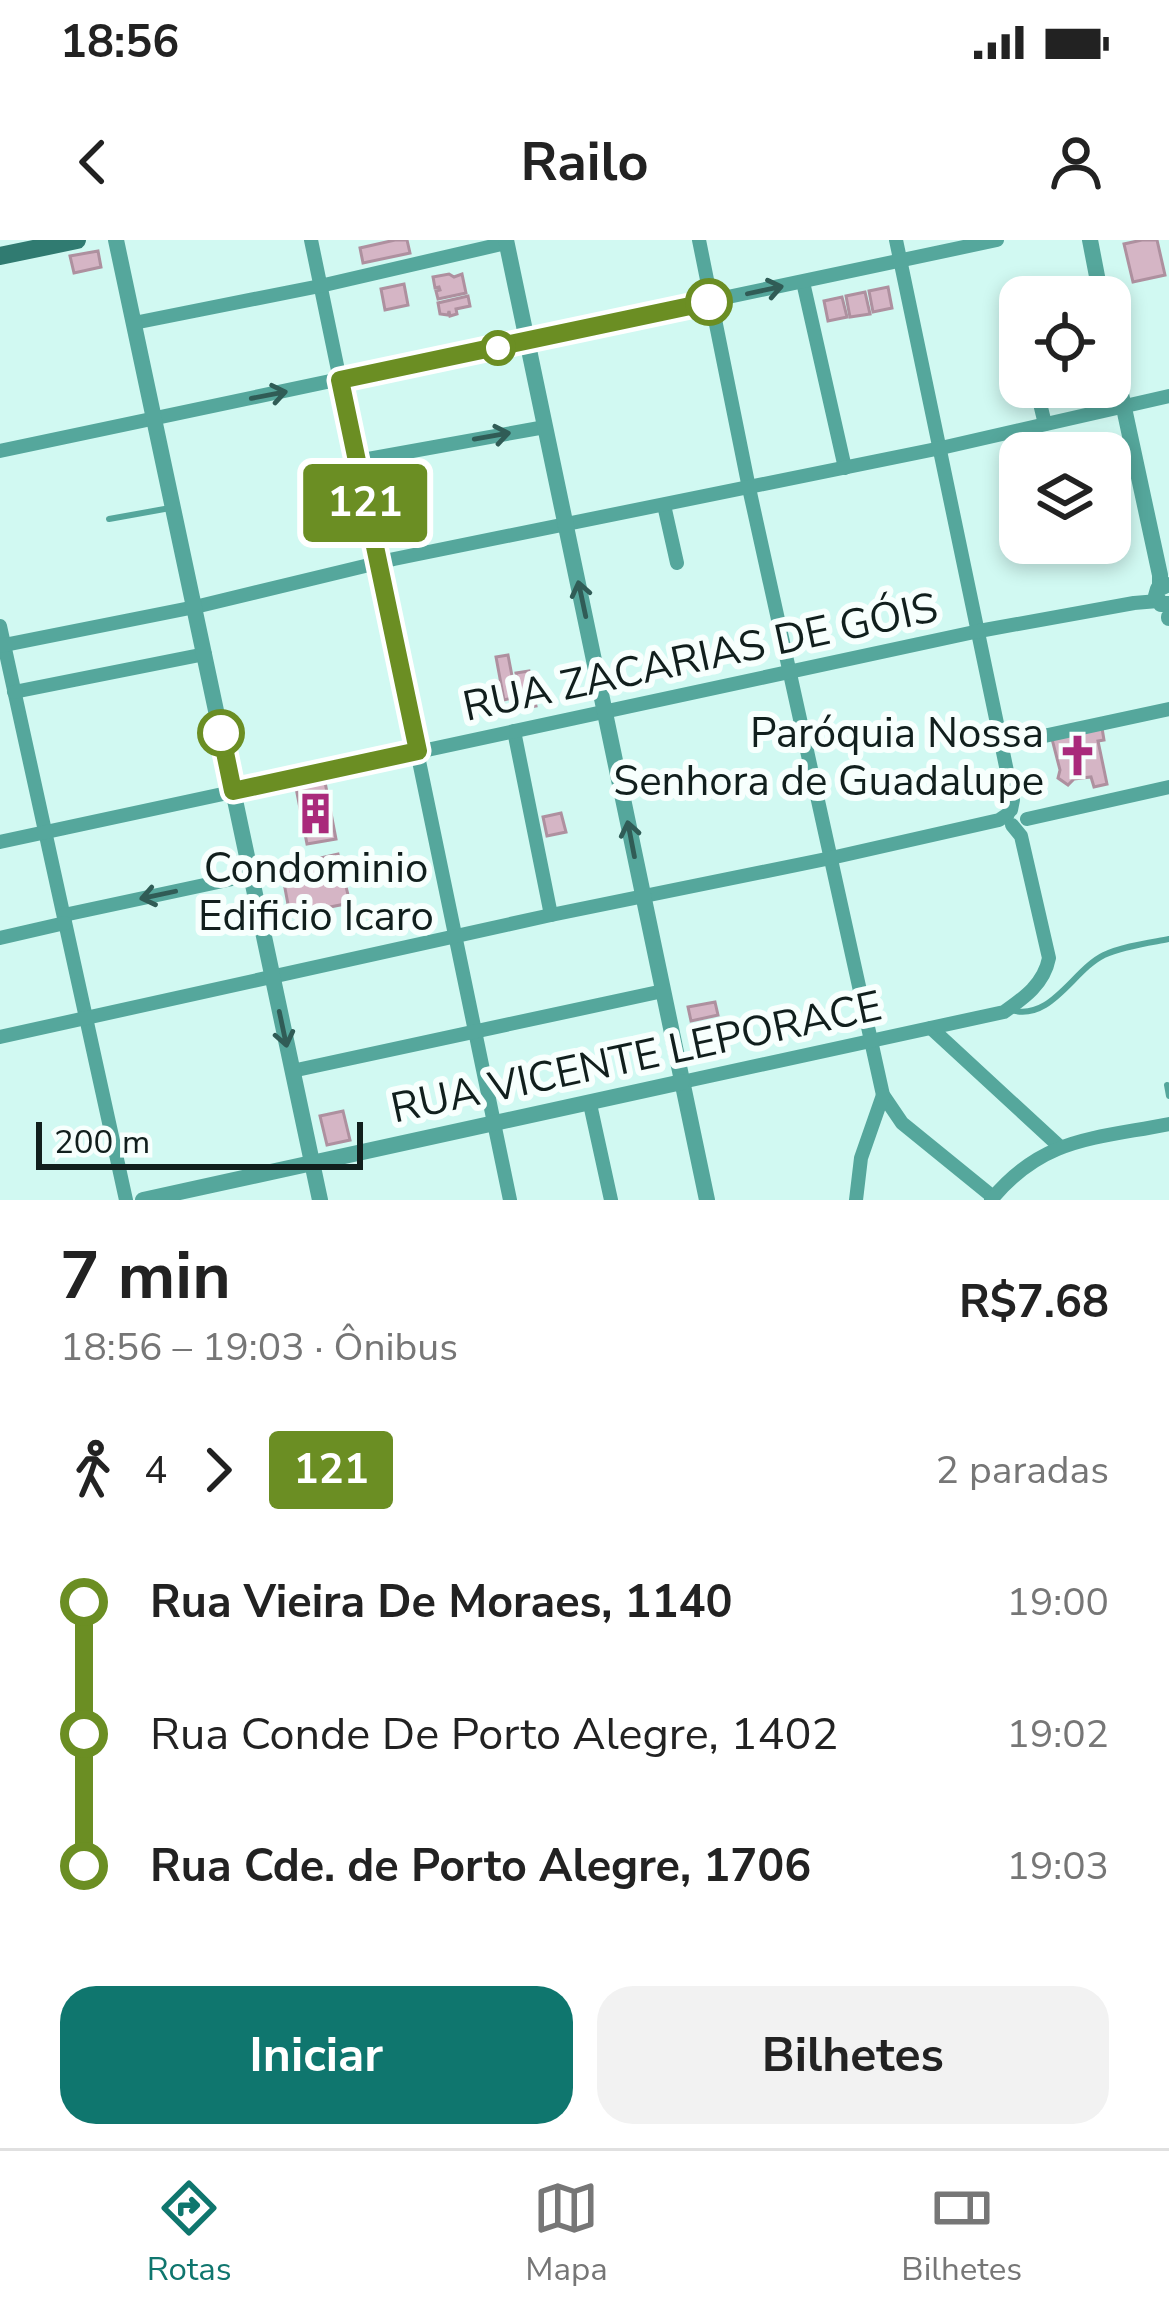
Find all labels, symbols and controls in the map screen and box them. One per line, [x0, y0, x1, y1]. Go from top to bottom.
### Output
text: 18:56 [60, 12, 179, 73]
text: Railo [520, 125, 649, 199]
icon: back [60, 129, 126, 195]
icon: person [1043, 129, 1109, 195]
map controls [999, 276, 1131, 564]
button: locate [999, 276, 1131, 408]
one-way arrow [745, 278, 783, 301]
unlabelled marker [687, 280, 731, 324]
unlabelled marker [482, 332, 514, 364]
one-way arrow [249, 382, 288, 405]
one-way arrow [472, 424, 511, 447]
button: layers [999, 432, 1131, 564]
line badge: 121 [296, 464, 434, 542]
text: 121 [327, 474, 403, 531]
street label: RUA ZACARIAS DE GÓIS [458, 579, 943, 736]
one-way arrow [570, 580, 592, 619]
place label: Paróquia Nossa Senhora de Guadalupe [613, 705, 1044, 810]
unlabelled marker [199, 711, 243, 755]
church icon: Paróquia Nossa Senhora de Guadalupe [1055, 733, 1101, 779]
building icon: Condominio Edificio Icaro [293, 790, 339, 836]
one-way arrow [619, 820, 641, 859]
place label: Condominio Edificio Icaro [198, 840, 434, 945]
one-way arrow [139, 885, 178, 907]
street label: RUA VICENTE LEPORACE [386, 978, 887, 1137]
one-way arrow [273, 1008, 295, 1047]
scale bar [36, 1116, 363, 1169]
text: 200 m [54, 1120, 150, 1165]
text: 7 min [60, 1231, 231, 1321]
text: R$7.68 [959, 1272, 1109, 1333]
text: 18:56 – 19:03 · Ônibus [60, 1321, 458, 1374]
icon: walk [60, 1437, 126, 1503]
icon: forward [185, 1437, 251, 1503]
text: 121 [293, 1441, 369, 1498]
text: 4 [144, 1444, 167, 1497]
text: 2 paradas [936, 1444, 1109, 1497]
text: Rua Vieira De Moraes, 1140 [150, 1572, 733, 1633]
text: 19:00 [1007, 1576, 1109, 1629]
text: Rua Conde De Porto Alegre, 1402 [150, 1704, 838, 1765]
text: 19:02 [1007, 1708, 1109, 1761]
text: Rua Cde. de Porto Alegre, 1706 [150, 1836, 811, 1897]
text: 19:03 [1007, 1840, 1109, 1893]
button: Iniciar [60, 1986, 573, 2124]
button: Bilhetes [597, 1986, 1109, 2124]
tab: Rotas [147, 2175, 232, 2292]
tab: Mapa [525, 2175, 608, 2292]
tab: Bilhetes [901, 2175, 1022, 2292]

